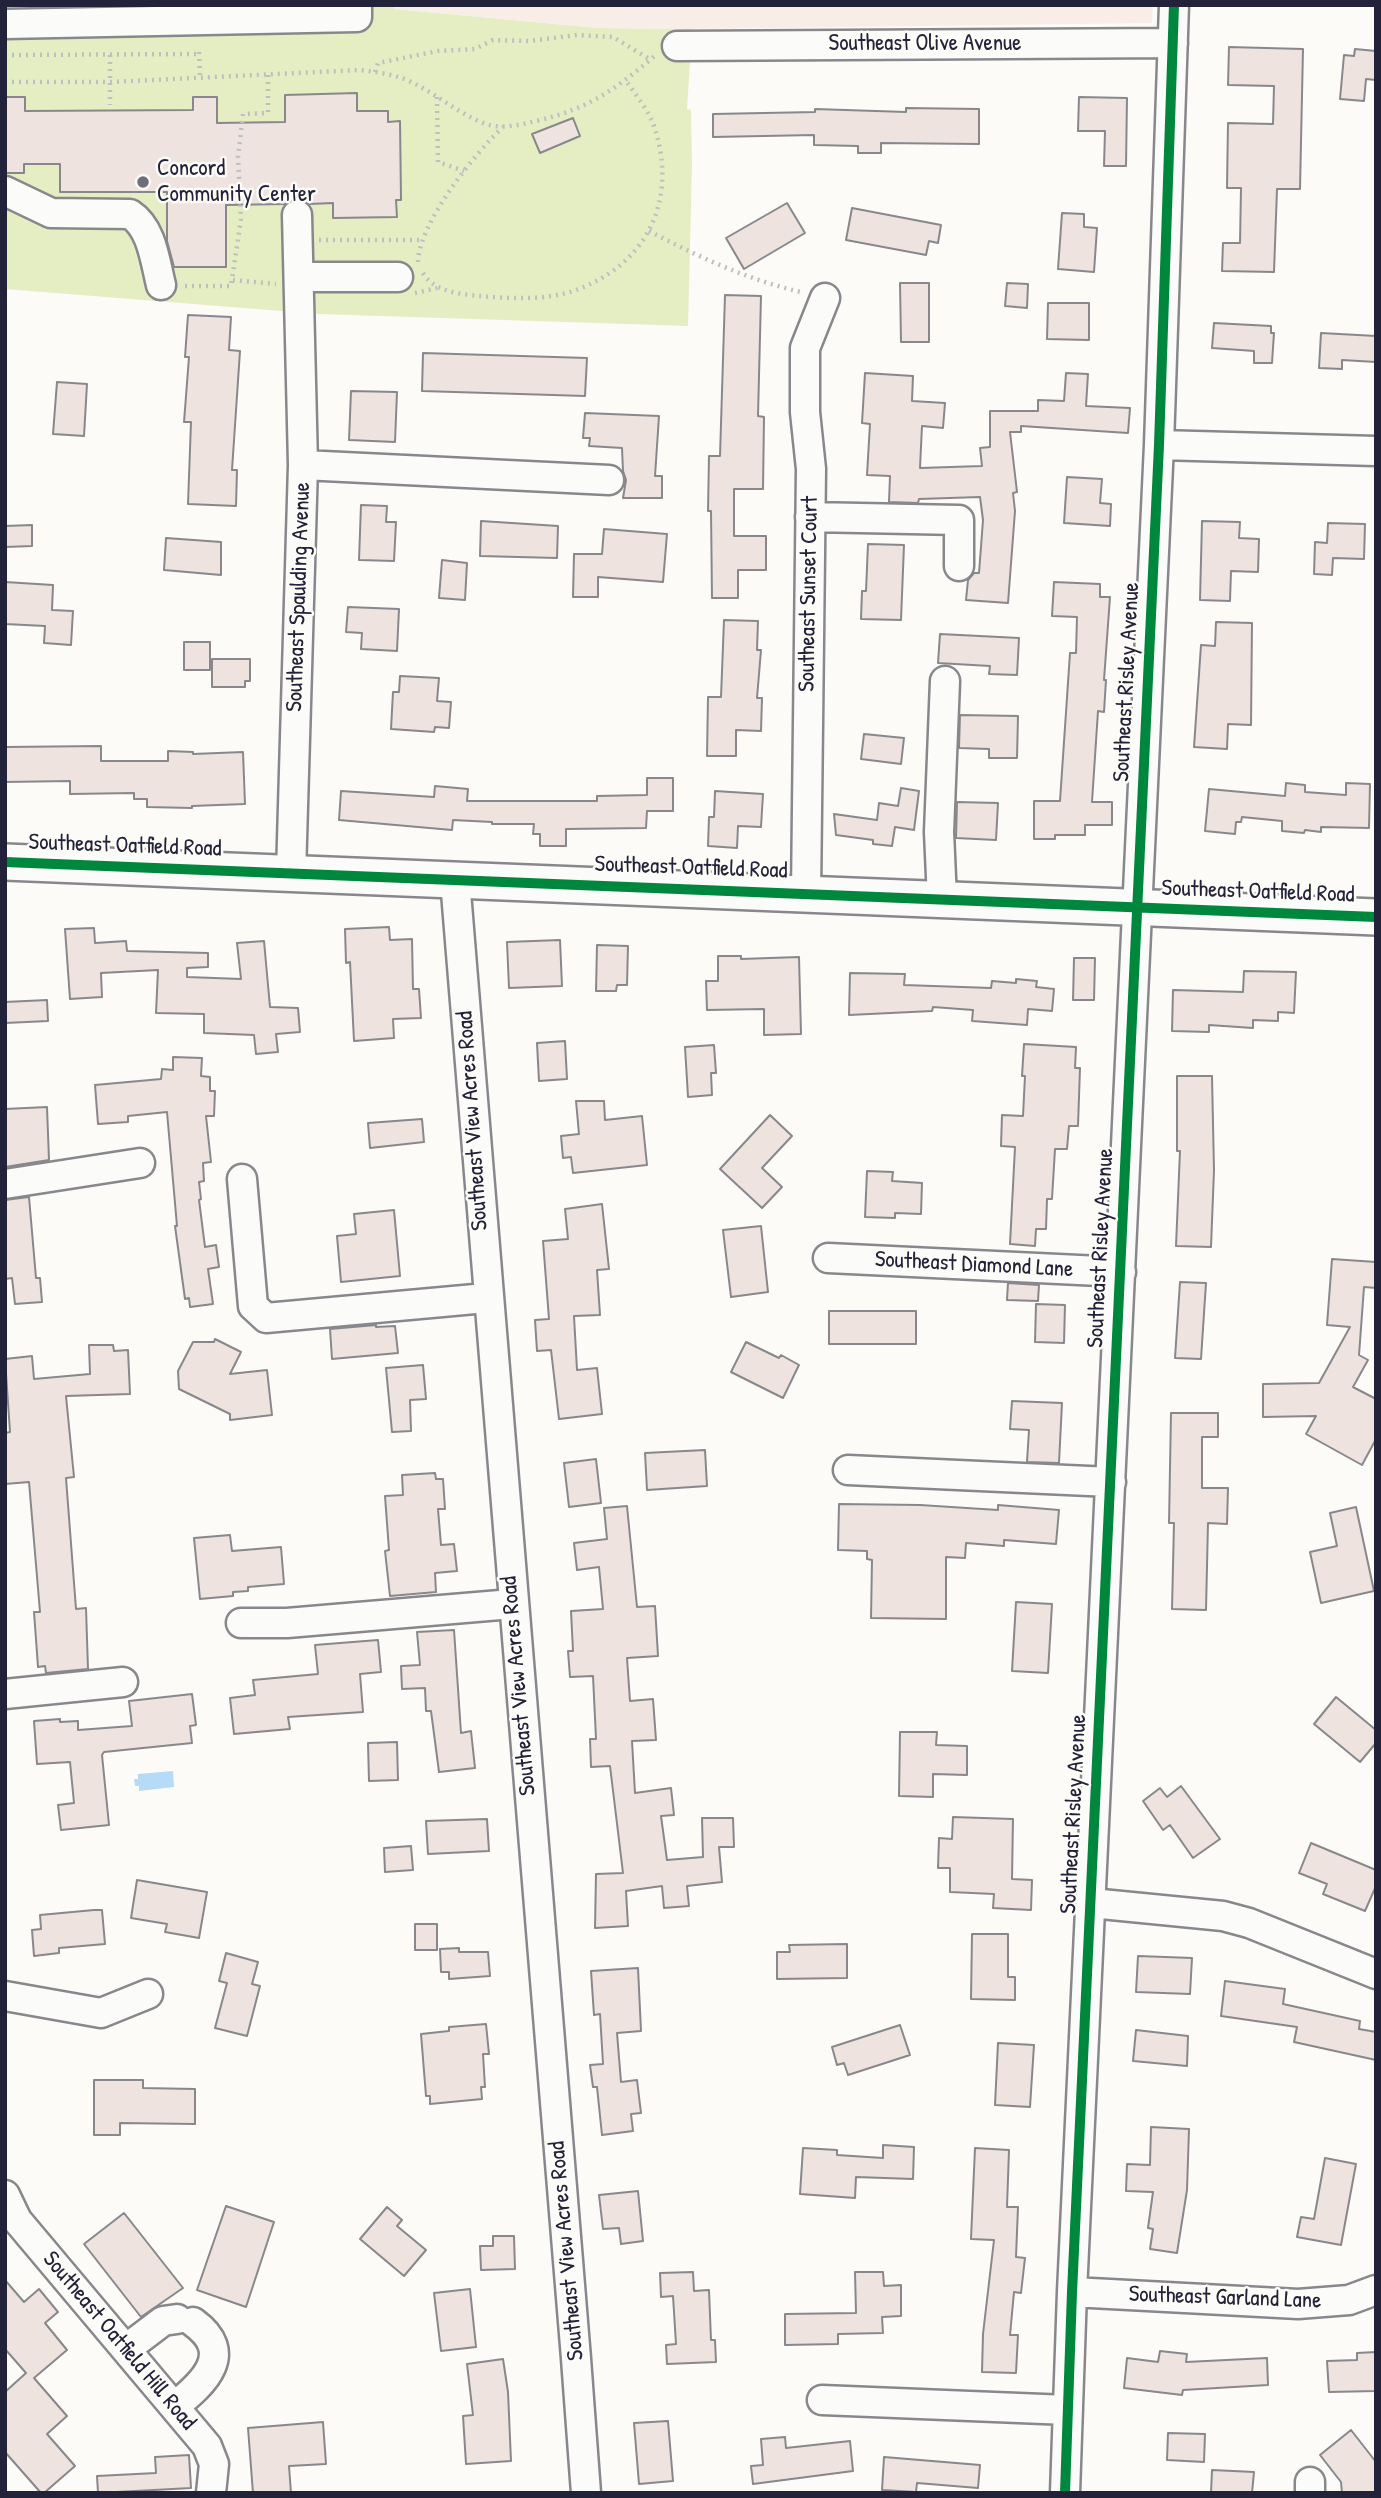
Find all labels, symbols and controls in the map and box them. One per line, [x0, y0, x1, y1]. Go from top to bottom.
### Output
street label: Southeast Olive Avenue [829, 30, 1021, 58]
place label: Concord Community Center [157, 155, 316, 209]
marker: Concord Community Center [135, 174, 151, 190]
street label: Southeast Spaulding Avenue [281, 482, 317, 712]
street label: Southeast Sunset Court [793, 496, 825, 692]
street label: Southeast Risley Avenue [1108, 581, 1146, 783]
street label: Southeast Oatfield Road [28, 829, 222, 863]
street label: Southeast Oatfield Road [594, 851, 788, 885]
street label: Southeast Oatfield Road [1161, 875, 1355, 909]
street label: Southeast View Acres Road [452, 1010, 494, 1232]
street label: Southeast Risley Avenue [1082, 1147, 1120, 1349]
street label: Southeast Diamond Lane [874, 1246, 1074, 1284]
street label: Southeast View Acres Road [496, 1575, 542, 1797]
street label: Southeast Risley Avenue [1055, 1713, 1093, 1915]
street label: Southeast View Acres Road [544, 2140, 590, 2362]
street label: Southeast Oatfield Hill Road [36, 2246, 202, 2436]
street label: Southeast Garland Lane [1128, 2281, 1322, 2315]

